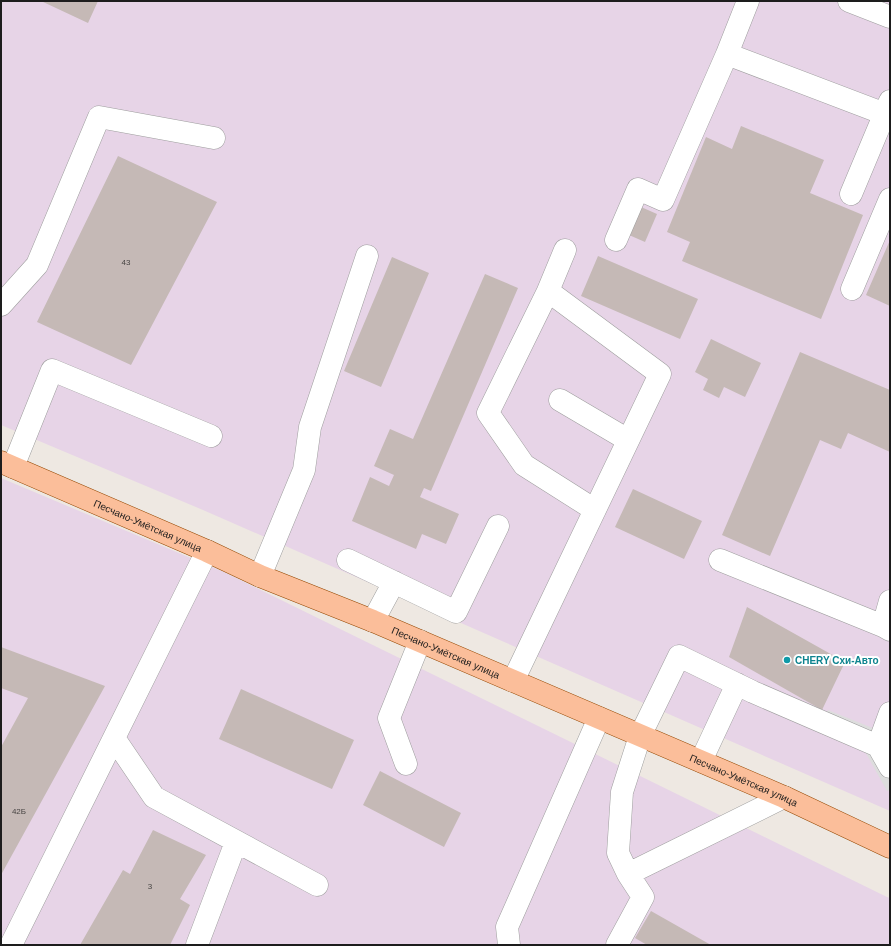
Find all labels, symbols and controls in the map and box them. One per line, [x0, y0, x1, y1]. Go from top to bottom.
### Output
house number: 43 [122, 258, 131, 267]
street label: Песчано-Умётская улица [92, 497, 204, 554]
street label: Песчано-Умётская улица [390, 624, 502, 680]
marker: CHERY Схи-Авто [782, 655, 792, 665]
place label: CHERY Схи-Авто [795, 655, 879, 666]
street label: Песчано-Умётская улица [688, 752, 800, 808]
house number: 42Б [12, 807, 26, 816]
house number: 3 [148, 882, 153, 891]

